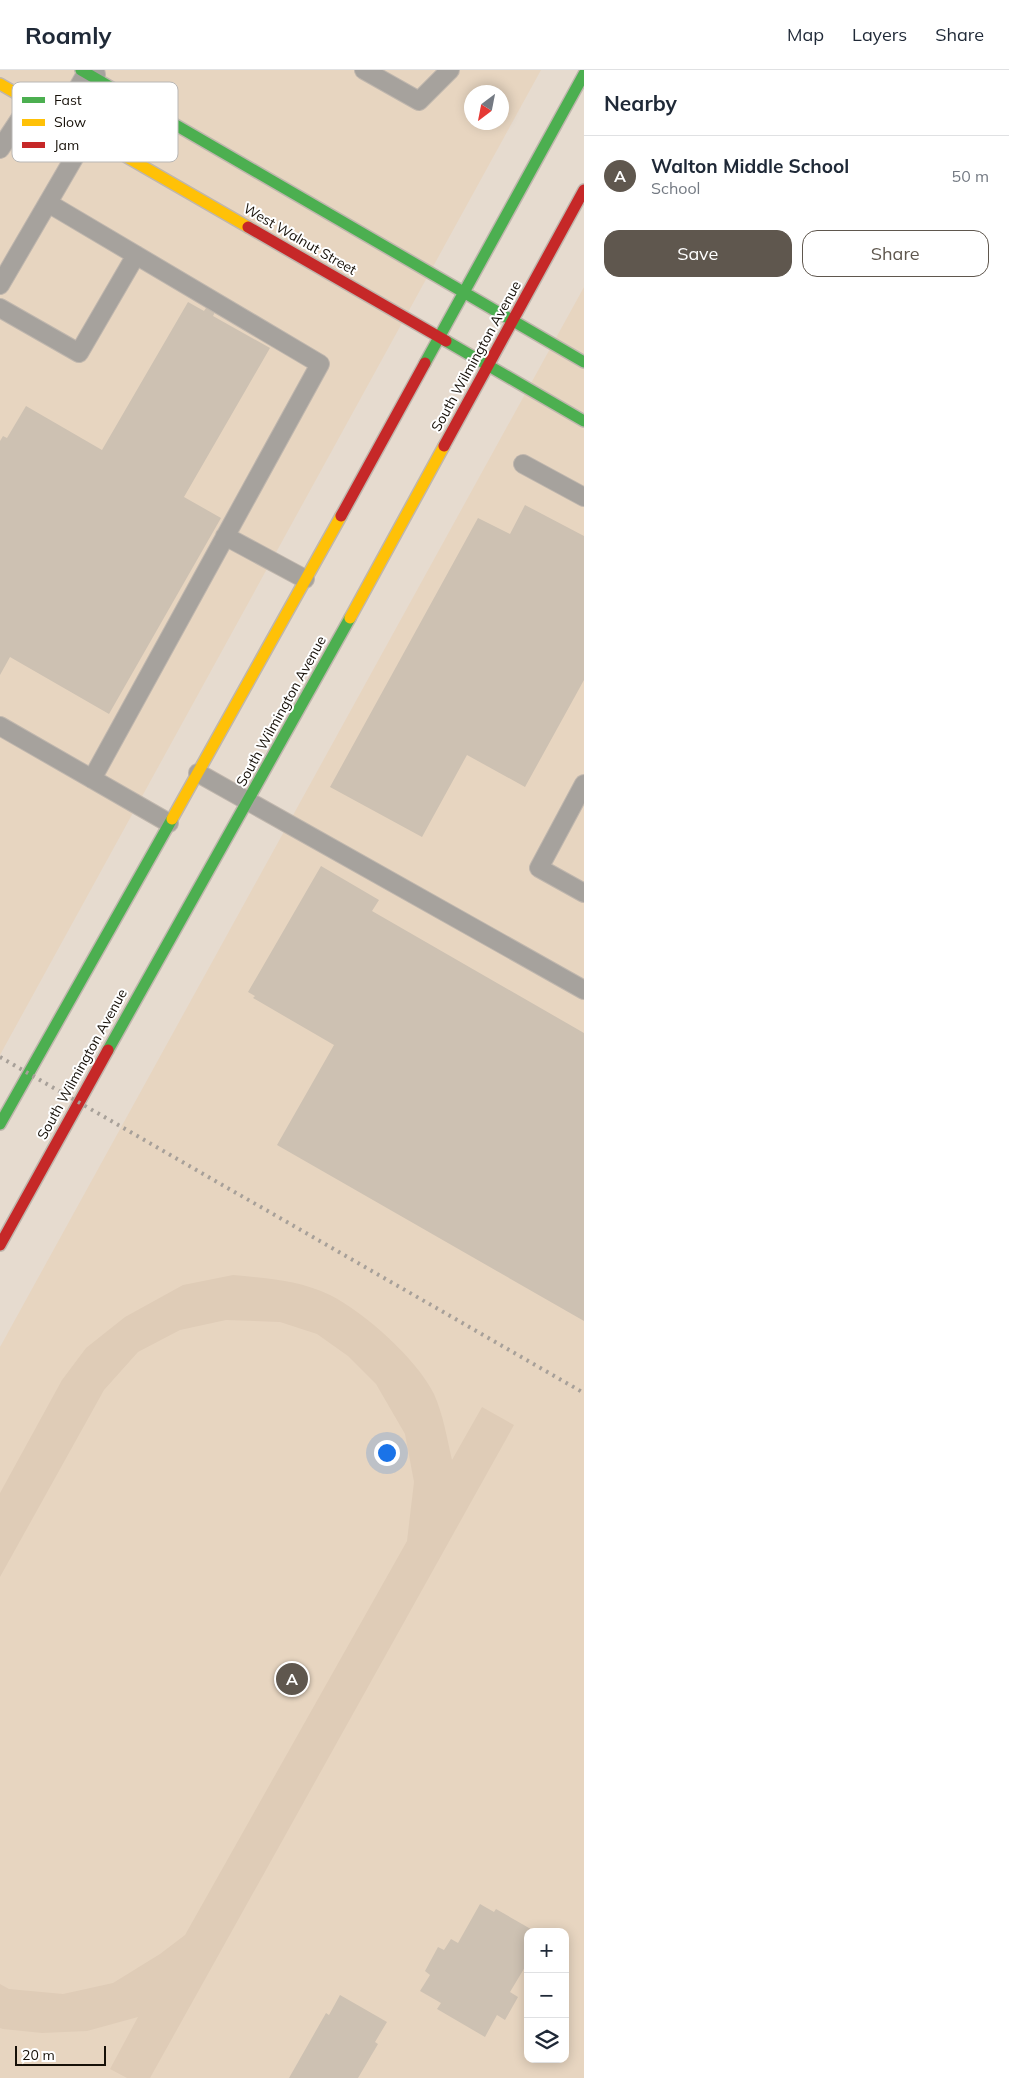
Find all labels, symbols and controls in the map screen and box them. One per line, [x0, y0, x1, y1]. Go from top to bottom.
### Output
text: Roamly [25, 20, 112, 50]
text: Map [787, 23, 824, 46]
text: Layers [852, 23, 907, 46]
text: Share [935, 23, 984, 46]
legend [12, 82, 178, 162]
north arrow [464, 85, 509, 130]
text: Nearby [604, 90, 677, 116]
text: Fast [54, 91, 82, 109]
text: Slow [54, 113, 86, 131]
text: Jam [54, 136, 79, 154]
text: Walton Middle School [651, 154, 849, 178]
text: A [614, 166, 626, 186]
text: 50 m [952, 166, 989, 186]
text: School [651, 178, 700, 198]
street label: West Walnut Street [240, 199, 360, 279]
button: Save [604, 230, 792, 277]
button: Share [802, 230, 989, 277]
street label: South Wilmington Avenue [427, 278, 525, 434]
street label: South Wilmington Avenue [232, 633, 330, 789]
street label: South Wilmington Avenue [33, 986, 131, 1142]
your location [374, 1440, 400, 1466]
pin: A [276, 1660, 308, 1698]
map controls [524, 1928, 569, 2063]
button: + [524, 1928, 569, 1973]
button: − [524, 1973, 569, 2018]
button: layers [524, 2018, 569, 2063]
scale bar [15, 2043, 106, 2066]
text: 20 m [22, 2046, 55, 2064]

